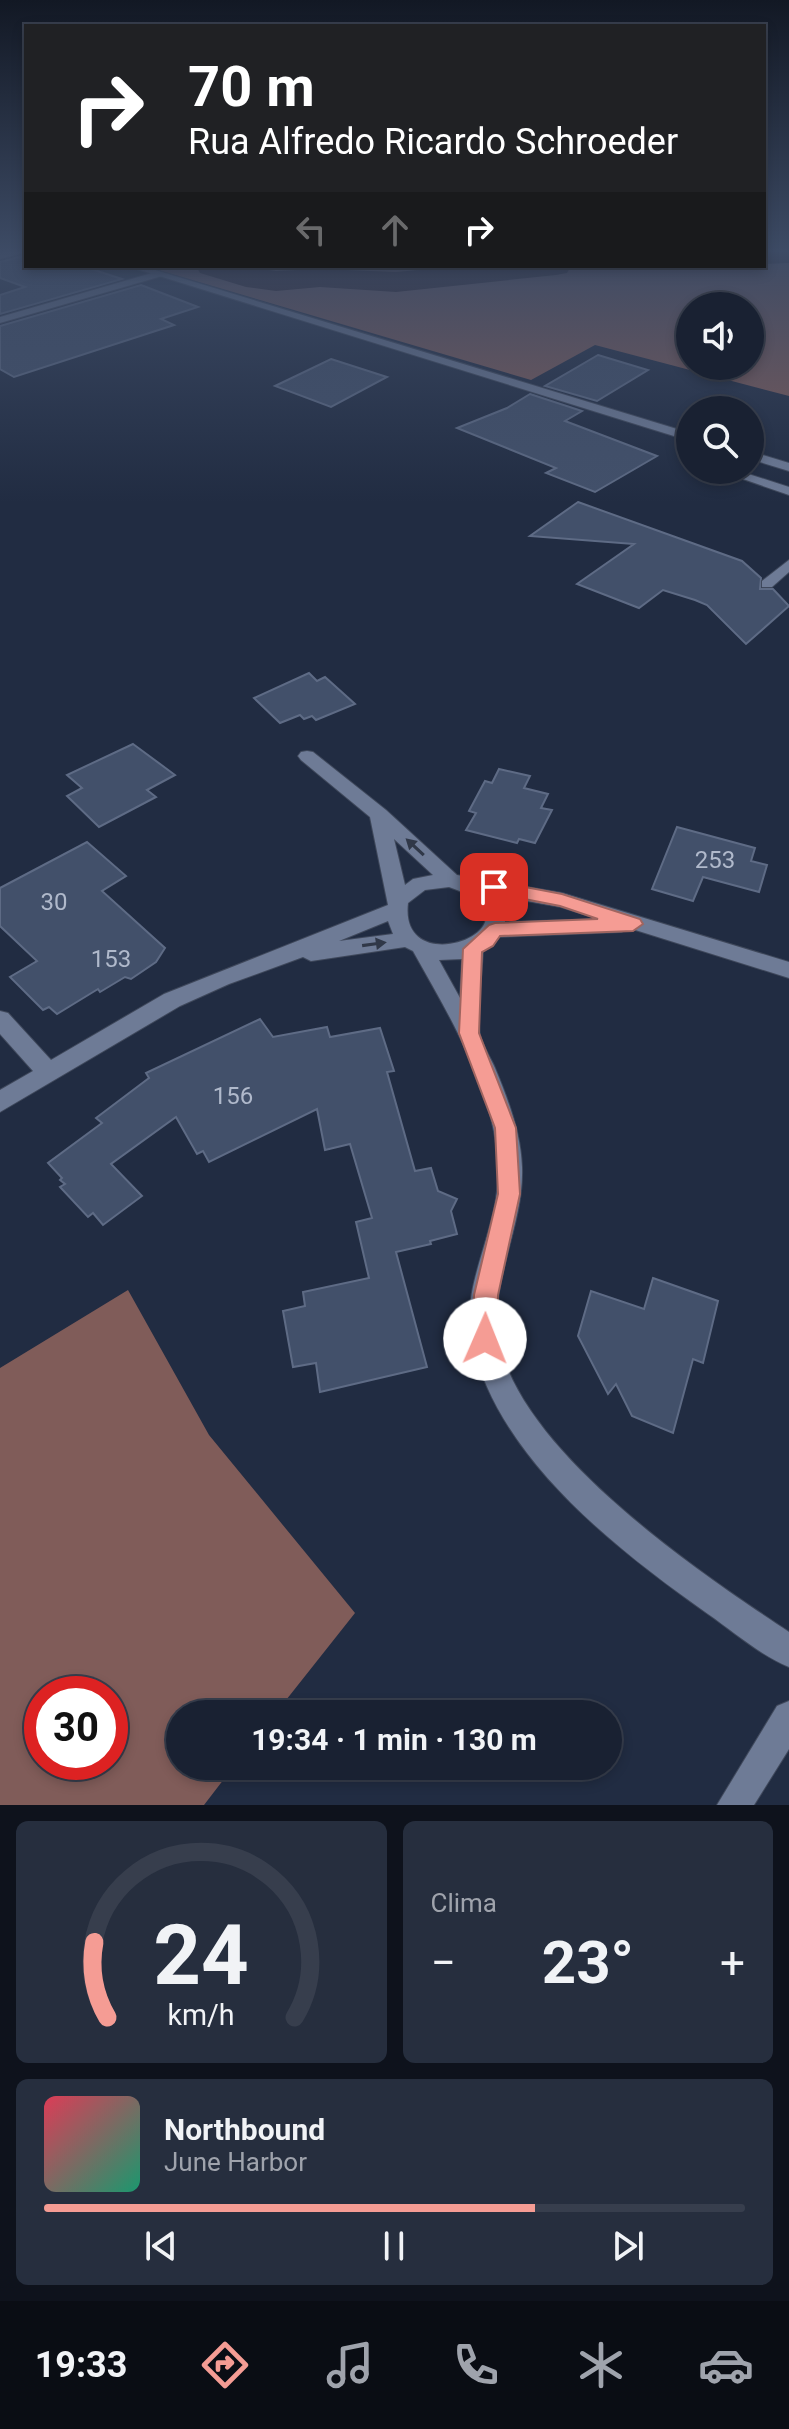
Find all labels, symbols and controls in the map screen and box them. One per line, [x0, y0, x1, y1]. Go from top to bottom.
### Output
text: 70 m [188, 54, 315, 120]
icon: right [56, 56, 160, 160]
text: Rua Alfredo Ricardo Schroeder [188, 121, 678, 163]
icon: left [289, 208, 333, 252]
icon: ahead [373, 208, 417, 252]
icon: right [457, 208, 501, 252]
map controls [676, 292, 764, 484]
button: sound [676, 292, 764, 380]
button: search [676, 396, 764, 484]
one-way arrow [406, 838, 425, 857]
house number: 253 [695, 846, 735, 874]
pin [460, 853, 528, 921]
icon: arrive [472, 865, 516, 909]
house number: 30 [41, 888, 67, 916]
one-way arrow [362, 937, 387, 950]
house number: 153 [91, 945, 131, 973]
house number: 156 [213, 1082, 253, 1110]
position arrow [443, 1297, 527, 1381]
speed limit sign: 30 [24, 1676, 128, 1780]
text: 19:34 · 1 min · 130 m [251, 1722, 537, 1757]
text: Clima [431, 1888, 497, 1918]
text: 24 [154, 1907, 249, 2004]
text: 23° [542, 1927, 634, 1998]
text: − [431, 1937, 456, 1989]
text: + [720, 1937, 745, 1989]
text: km/h [168, 1998, 235, 2032]
text: Northbound [164, 2112, 325, 2147]
text: June Harbor [164, 2147, 307, 2177]
icon: previous [139, 2224, 183, 2268]
icon: pause [372, 2224, 416, 2268]
icon: next [606, 2224, 650, 2268]
icon: directions [197, 2337, 253, 2393]
icon: music [322, 2337, 378, 2393]
icon: phone [448, 2337, 504, 2393]
icon: climate [573, 2337, 629, 2393]
icon: car [698, 2337, 754, 2393]
text: 19:33 [35, 2344, 127, 2386]

